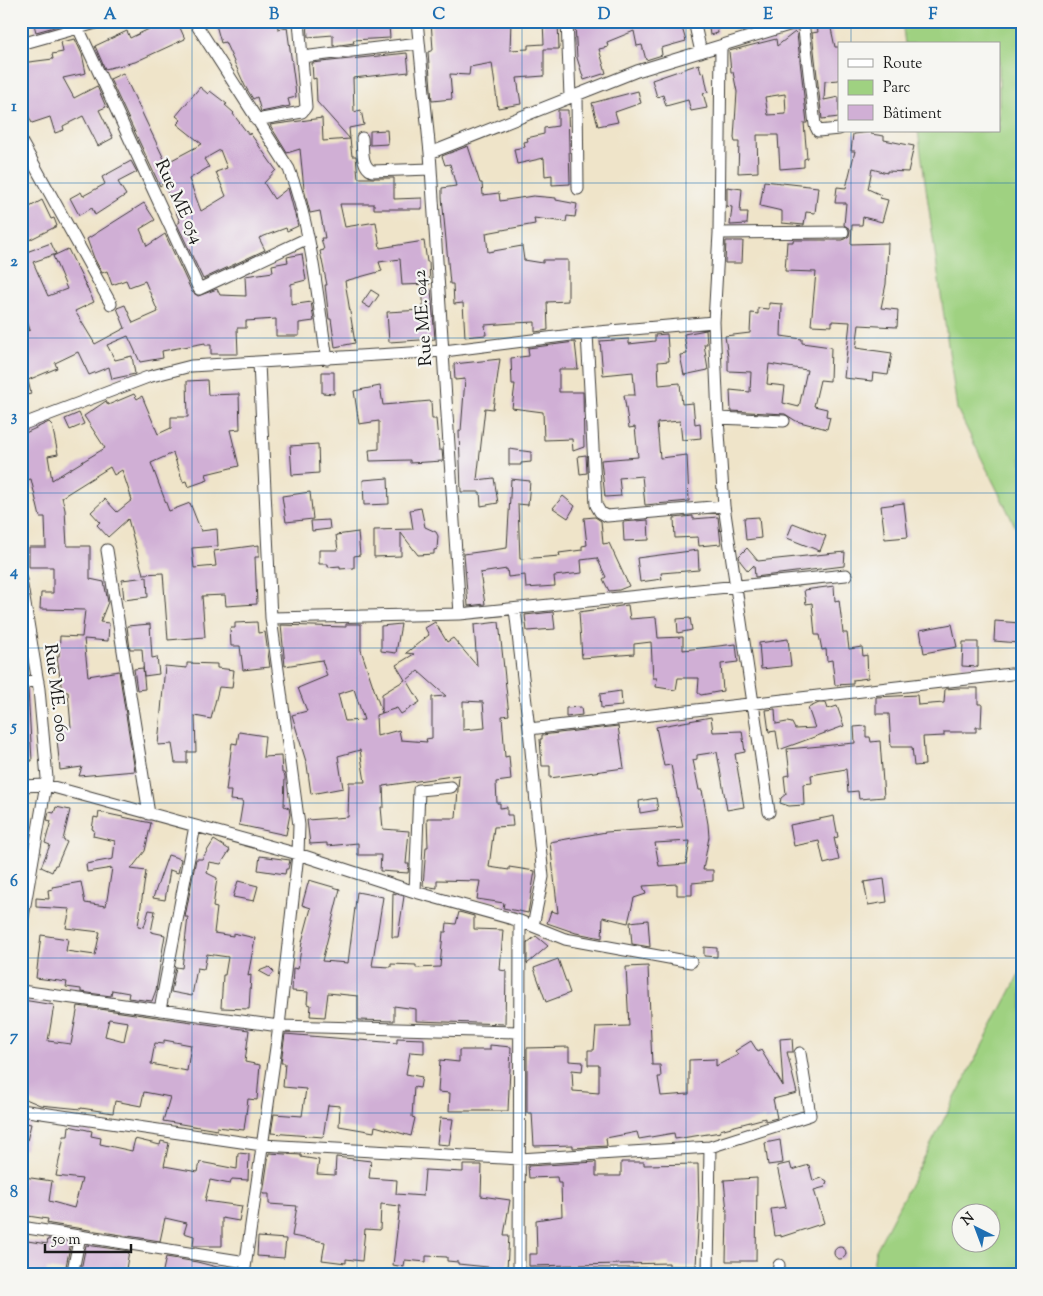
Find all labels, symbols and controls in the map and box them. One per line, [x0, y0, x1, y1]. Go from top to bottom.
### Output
text: A [104, 4, 117, 27]
text: B [269, 4, 279, 27]
text: C [433, 4, 446, 27]
text: D [598, 4, 611, 27]
text: E [763, 4, 773, 27]
text: F [929, 4, 938, 27]
legend [838, 42, 1000, 132]
text: Route [883, 54, 922, 75]
text: Parc [883, 78, 911, 99]
text: 1 [11, 96, 17, 119]
text: Bâtiment [883, 104, 942, 125]
street label: Rue ME 054 [147, 155, 209, 249]
text: 2 [10, 251, 18, 274]
street label: Rue ME. 042 [408, 268, 440, 367]
text: 3 [11, 406, 18, 429]
text: 4 [9, 561, 18, 584]
street label: Rue ME. 060 [36, 642, 74, 744]
text: 5 [9, 716, 17, 739]
text: 6 [10, 871, 18, 894]
text: 7 [10, 1026, 19, 1049]
text: 8 [10, 1182, 18, 1205]
north arrow [950, 1204, 1000, 1254]
text: N [958, 1209, 979, 1231]
scale bar [45, 1221, 131, 1253]
text: 50 m [51, 1230, 81, 1251]

